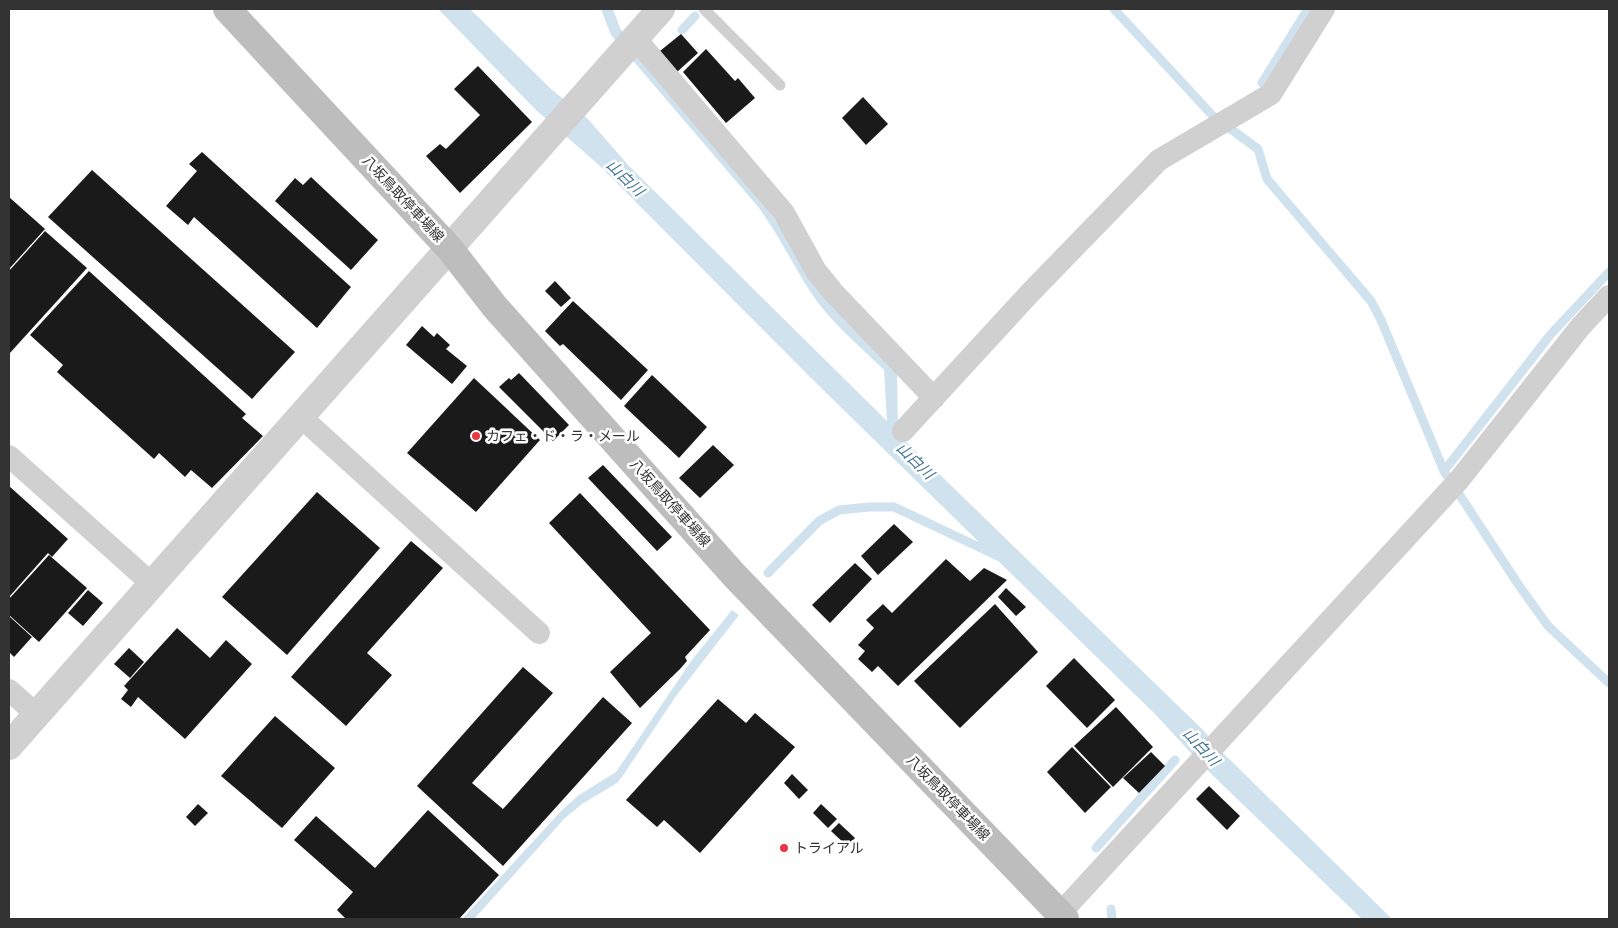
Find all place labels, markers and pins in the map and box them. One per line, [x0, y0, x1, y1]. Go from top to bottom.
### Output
place label: カフェ・ド・ラ・メール [486, 428, 640, 445]
marker: カフェ・ド・ラ・メール [470, 430, 482, 442]
place label: トライアル [794, 840, 864, 857]
marker: トライアル [778, 842, 790, 854]

